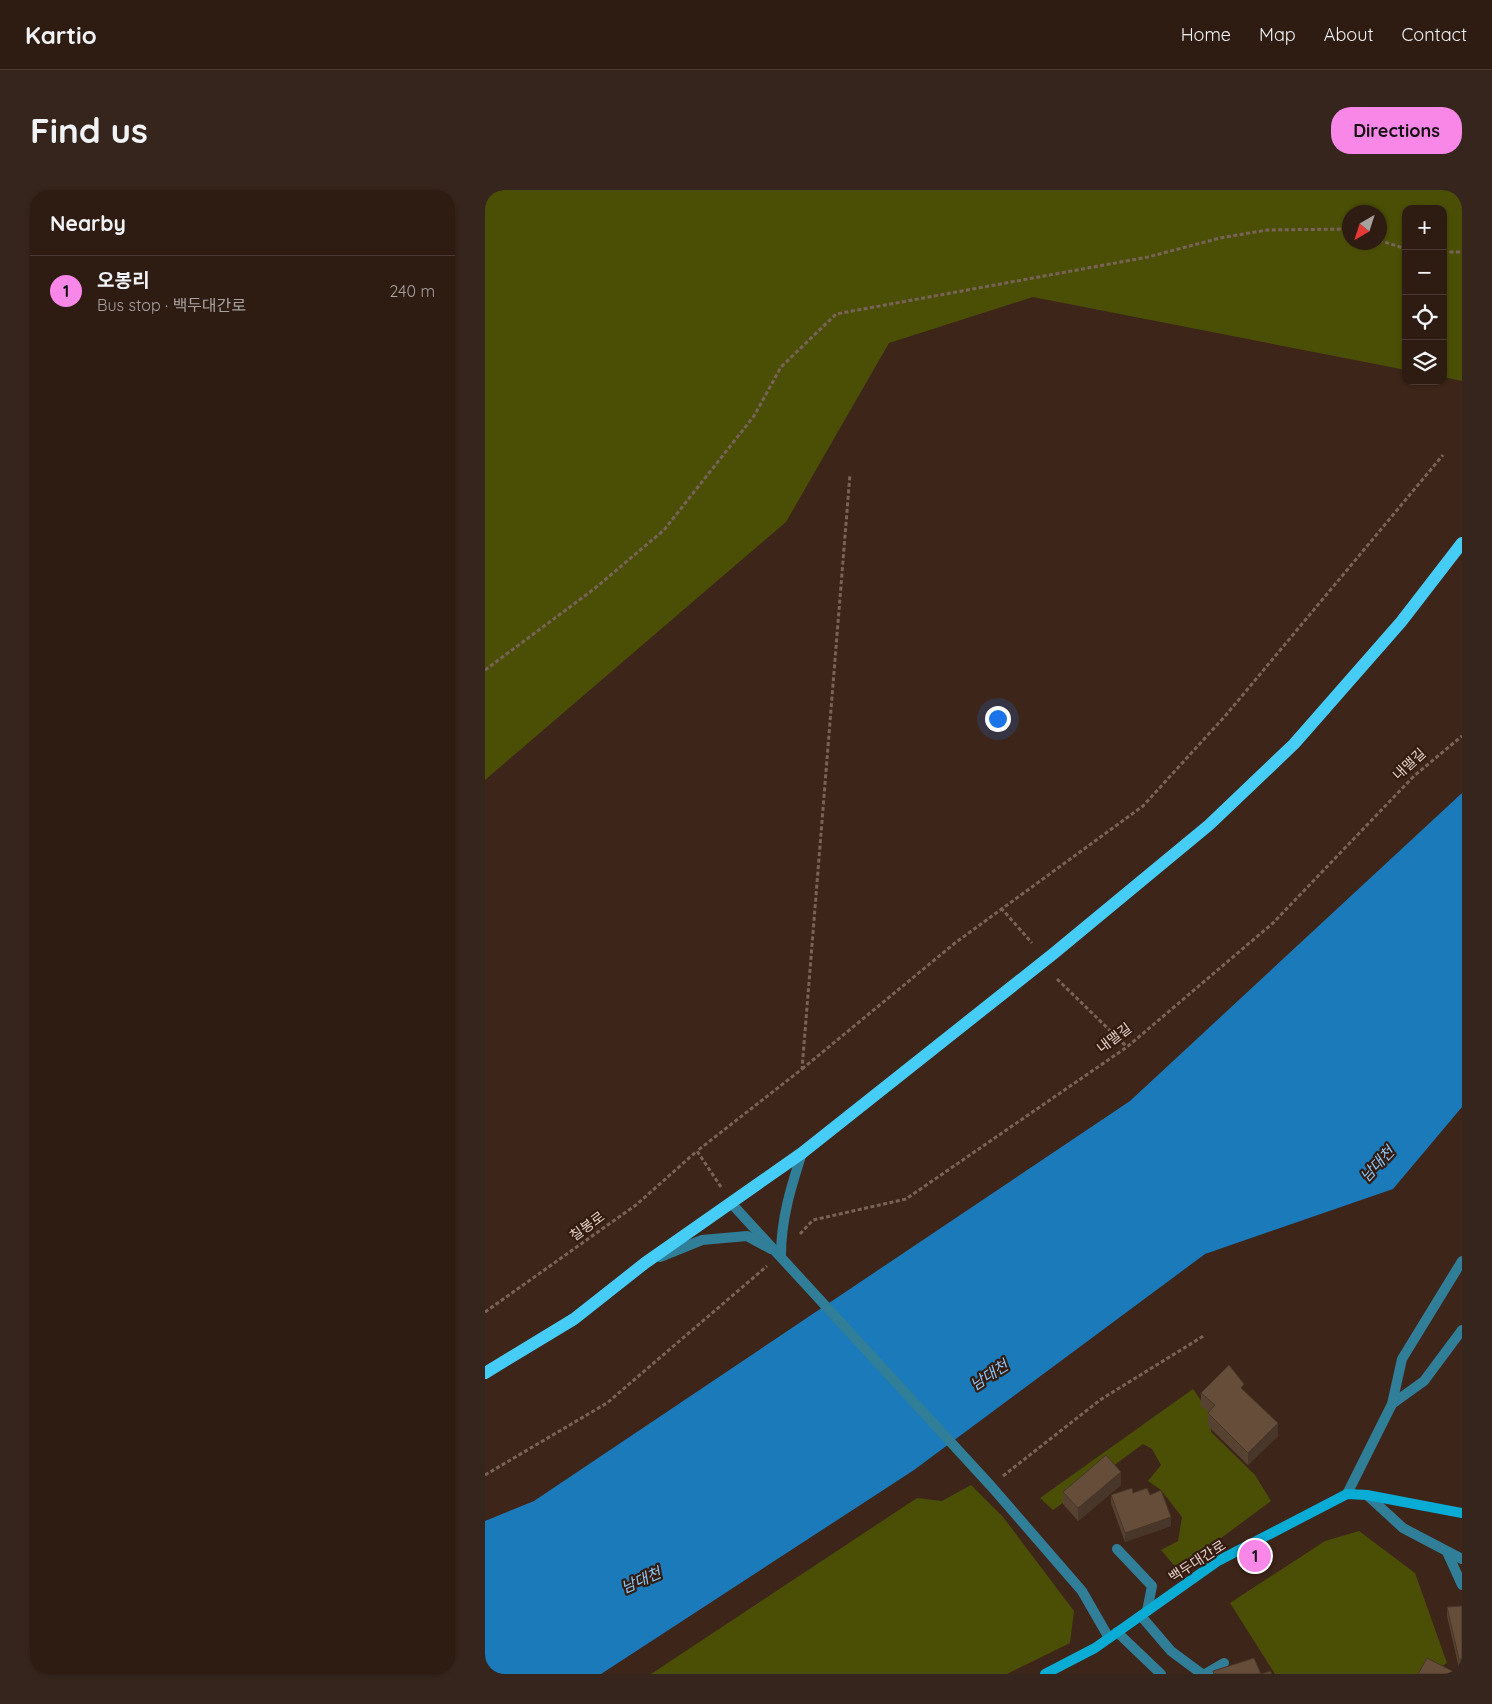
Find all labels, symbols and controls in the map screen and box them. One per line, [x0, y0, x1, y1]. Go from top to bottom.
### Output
text: Kartio [25, 20, 97, 50]
text: Home [1181, 23, 1231, 46]
text: Map [1259, 23, 1296, 46]
text: About [1324, 23, 1374, 46]
text: Contact [1402, 23, 1467, 46]
button: Directions [1331, 107, 1462, 154]
text: Find us [30, 108, 148, 152]
north arrow [1342, 205, 1387, 250]
map controls [1402, 205, 1447, 385]
button: + [1402, 205, 1447, 250]
text: Nearby [50, 210, 126, 236]
button: − [1402, 250, 1447, 295]
text: 오봉리 [97, 268, 149, 292]
text: 1 [63, 281, 69, 301]
text: 240 m [389, 281, 435, 301]
text: Bus stop · 백두대간로 [97, 295, 246, 315]
button: locate [1402, 295, 1447, 340]
button: layers [1402, 340, 1447, 385]
your location [985, 706, 1011, 732]
street label: 내맬길 [1389, 744, 1429, 784]
street label: 내맬길 [1093, 1019, 1135, 1057]
water label: 남대천 [1356, 1141, 1400, 1186]
street label: 칠봉로 [566, 1207, 608, 1245]
water label: 남대천 [966, 1355, 1013, 1394]
street label: 백두대간로 [1165, 1536, 1229, 1586]
pin: 1 [1239, 1537, 1271, 1575]
water label: 남대천 [618, 1562, 666, 1597]

